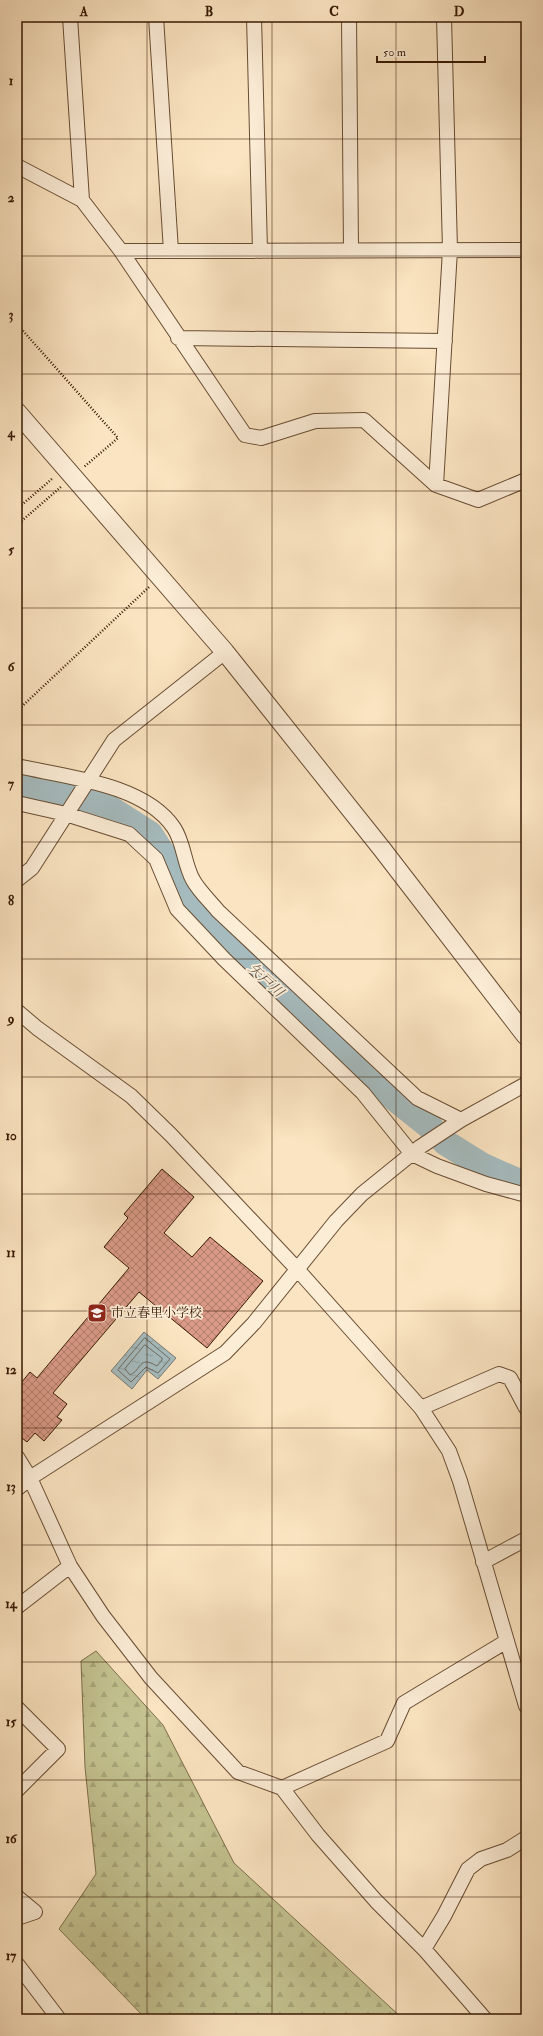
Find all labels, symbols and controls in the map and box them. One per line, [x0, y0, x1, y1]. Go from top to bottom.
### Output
text: A [79, 4, 89, 20]
text: B [205, 4, 213, 20]
text: C [329, 4, 339, 20]
text: D [454, 4, 465, 20]
scale bar [377, 38, 485, 64]
text: 50 m [383, 45, 407, 60]
text: 1 [9, 73, 14, 89]
text: 2 [8, 190, 15, 206]
text: 3 [9, 307, 14, 323]
text: 4 [6, 425, 15, 441]
text: 5 [8, 542, 14, 558]
text: 6 [8, 659, 16, 675]
text: 7 [8, 776, 15, 792]
text: 8 [8, 893, 14, 909]
water label: 矢戸川 [245, 959, 289, 1002]
text: 9 [6, 1011, 15, 1027]
text: 10 [5, 1128, 17, 1144]
text: 11 [6, 1245, 16, 1261]
school or university icon: 市立春里小学校 [86, 1302, 108, 1324]
place label: 市立春里小学校 [111, 1305, 202, 1321]
text: 12 [5, 1362, 17, 1378]
text: 13 [6, 1479, 16, 1495]
text: 14 [5, 1596, 18, 1612]
text: 15 [6, 1714, 16, 1730]
text: 16 [5, 1831, 18, 1847]
text: 17 [6, 1948, 17, 1964]

